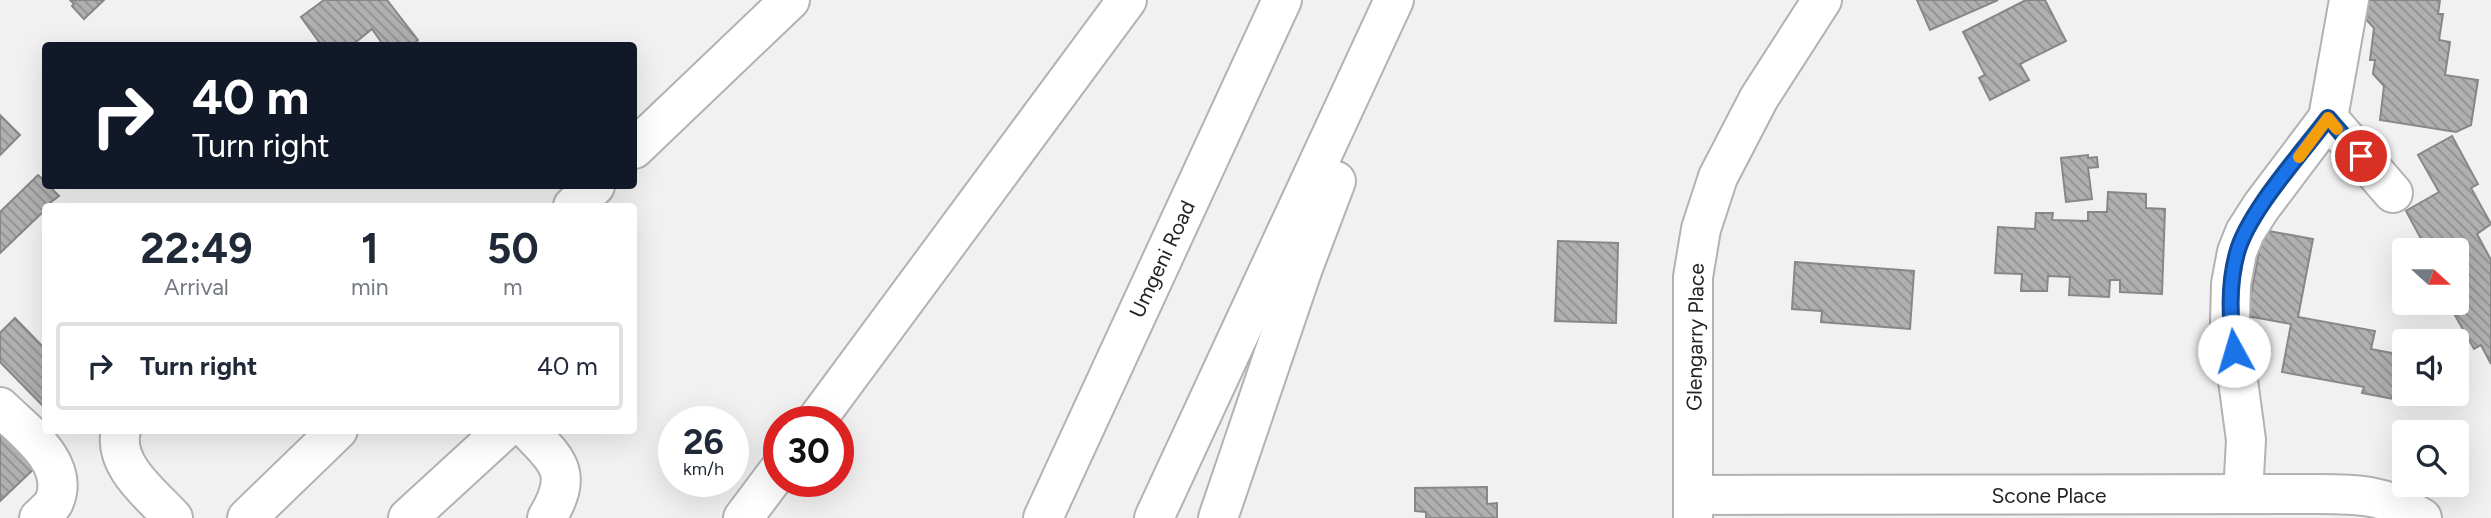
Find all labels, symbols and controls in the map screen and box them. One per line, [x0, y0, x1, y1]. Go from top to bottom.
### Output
text: 40 m [192, 67, 309, 126]
icon: right [77, 70, 168, 161]
pin [2331, 126, 2391, 186]
text: Turn right [192, 127, 330, 165]
icon: arrive [2342, 137, 2380, 175]
street label: Umgeni Road [1124, 196, 1200, 322]
text: 22:49 [140, 223, 253, 274]
text: 1 [361, 223, 379, 274]
text: 50 [487, 223, 539, 274]
north arrow [2392, 238, 2469, 315]
map controls [2392, 238, 2469, 497]
street label: Glengarry Place [1681, 263, 1709, 411]
text: Arrival [164, 273, 229, 301]
text: min [351, 273, 389, 301]
text: m [503, 273, 523, 301]
position arrow [2197, 314, 2271, 388]
button: sound [2392, 329, 2469, 406]
icon: right [81, 347, 119, 385]
text: Turn right [140, 350, 257, 382]
text: 40 m [537, 350, 598, 382]
speed limit sign: 30 [763, 406, 854, 497]
button: search [2392, 420, 2469, 497]
text: 26 [683, 421, 724, 463]
text: km/h [683, 458, 724, 480]
street label: Scone Place [1991, 483, 2107, 508]

